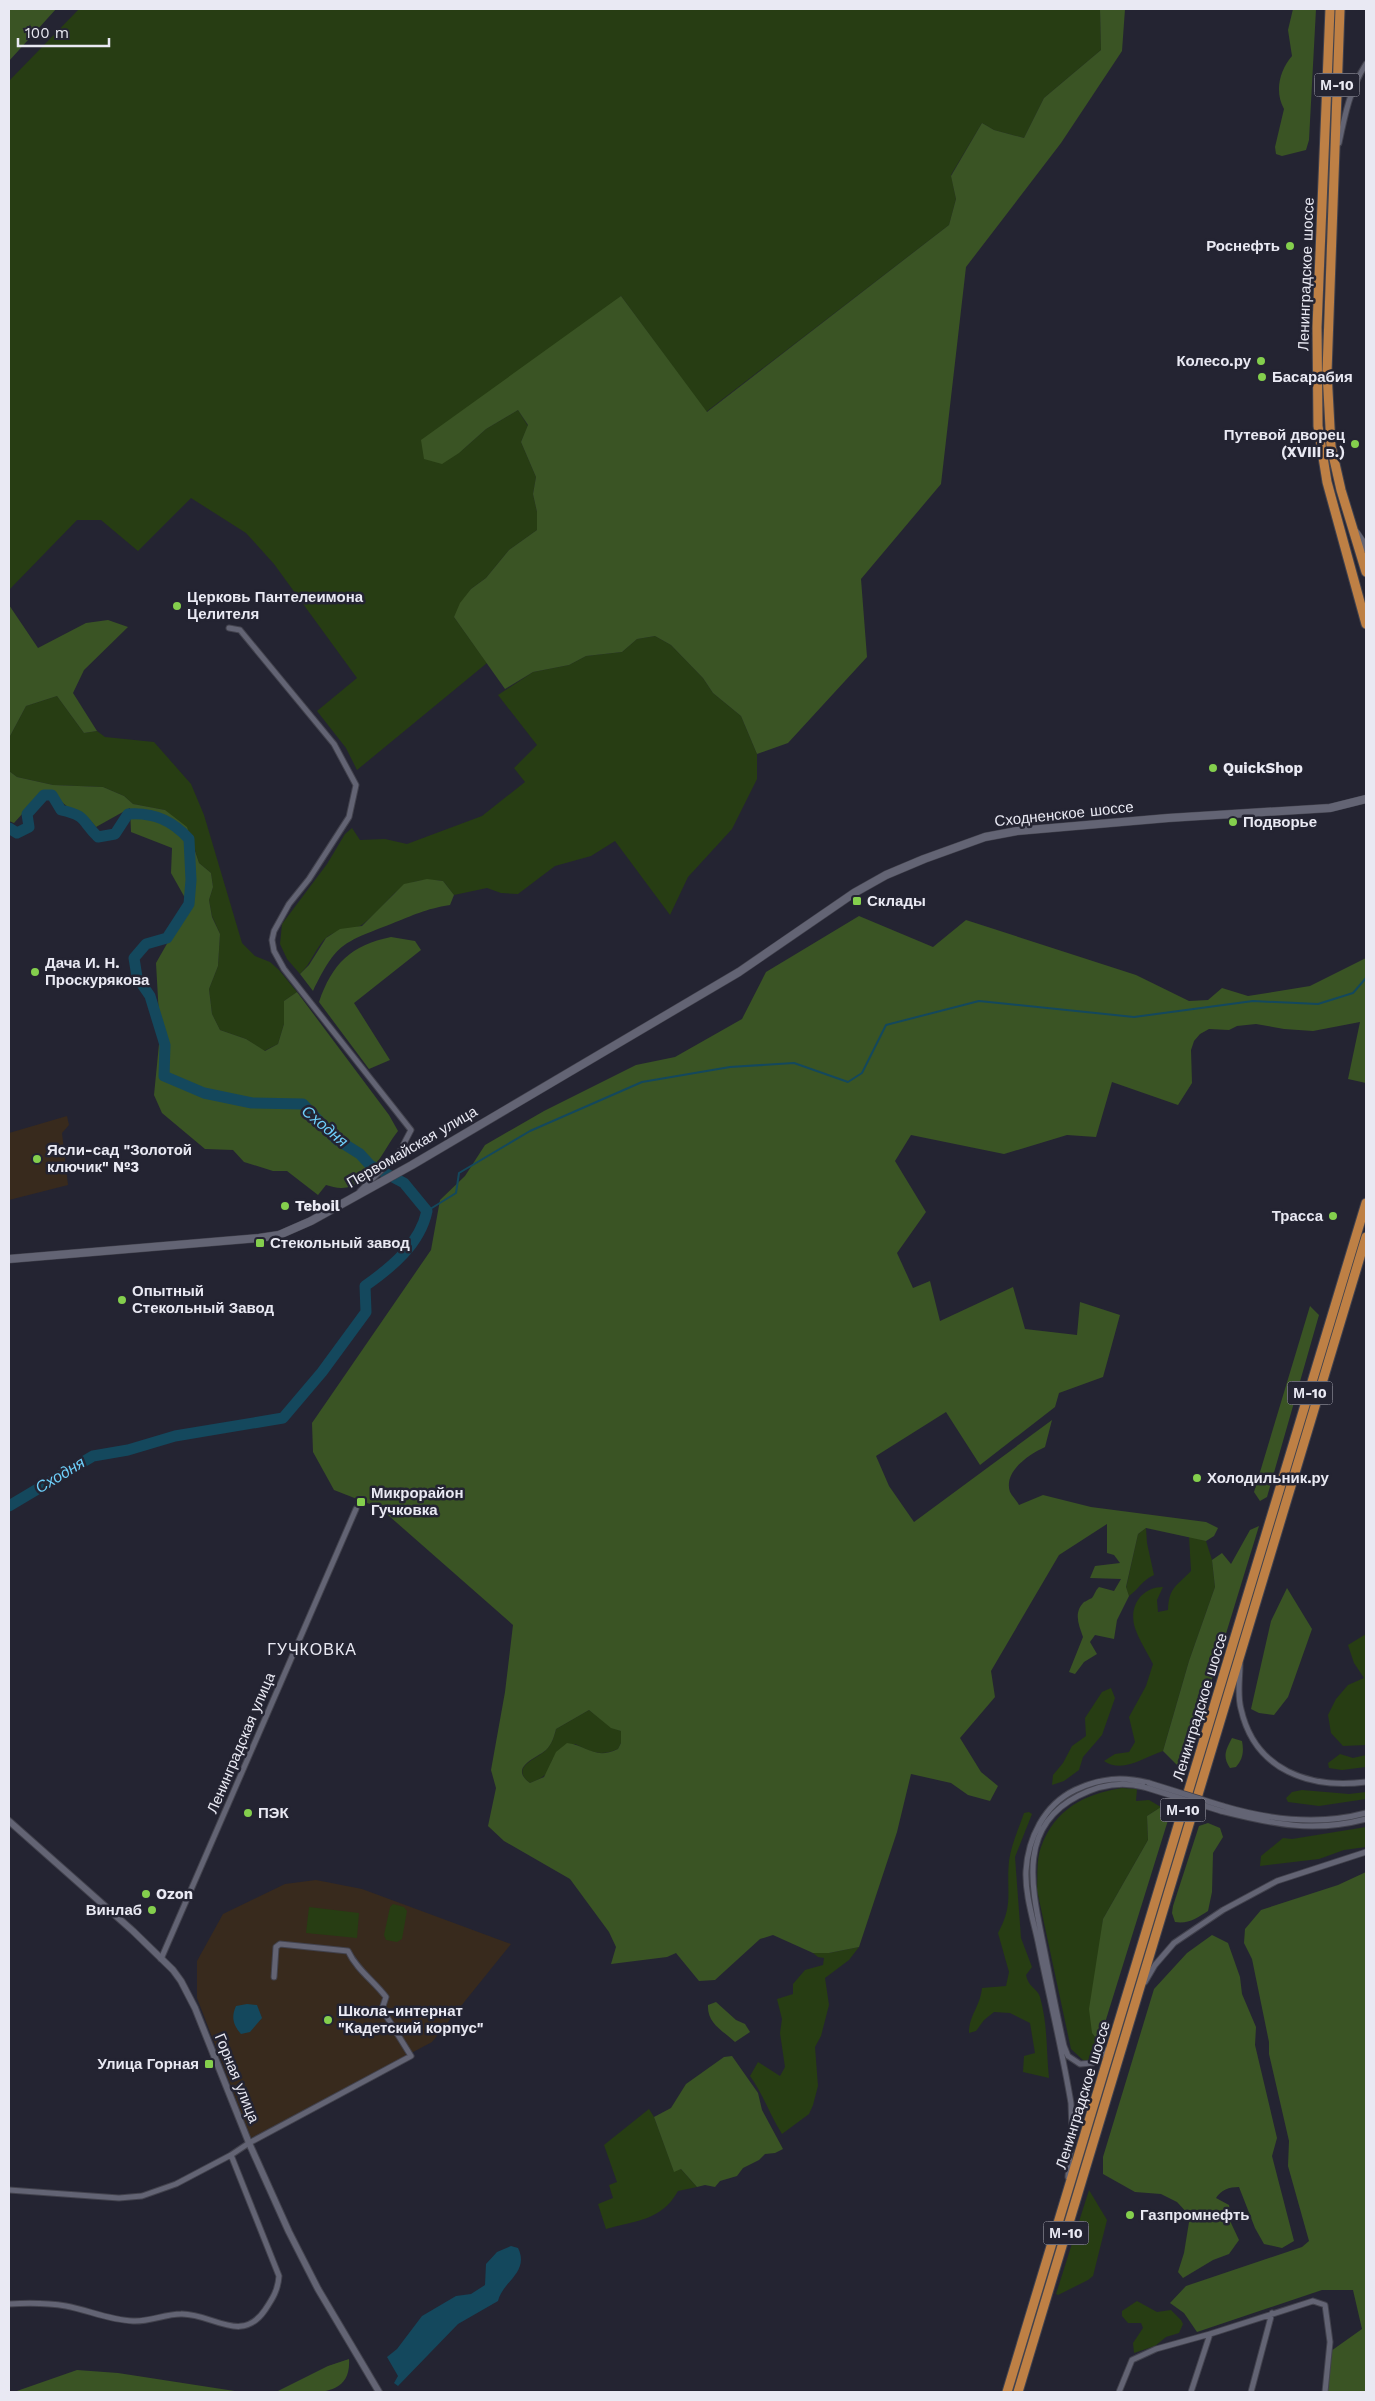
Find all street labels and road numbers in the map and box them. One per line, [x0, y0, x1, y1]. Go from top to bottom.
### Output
road number: М-10 [1314, 74, 1360, 96]
street label: Ленинградское шоссе [1294, 197, 1318, 351]
street label: Сходненское шоссе [994, 798, 1134, 830]
street label: Первомайская улица [343, 1102, 481, 1192]
road number: М-10 [1288, 1382, 1332, 1405]
street label: Ленинградское шоссе [1169, 1631, 1231, 1783]
street label: Ленинградская улица [203, 1669, 279, 1816]
road number: М-10 [1160, 1798, 1206, 1822]
street label: Ленинградское шоссе [1052, 2019, 1114, 2171]
street label: Горная улица [211, 2031, 263, 2126]
road number: М-10 [1044, 2222, 1088, 2244]

